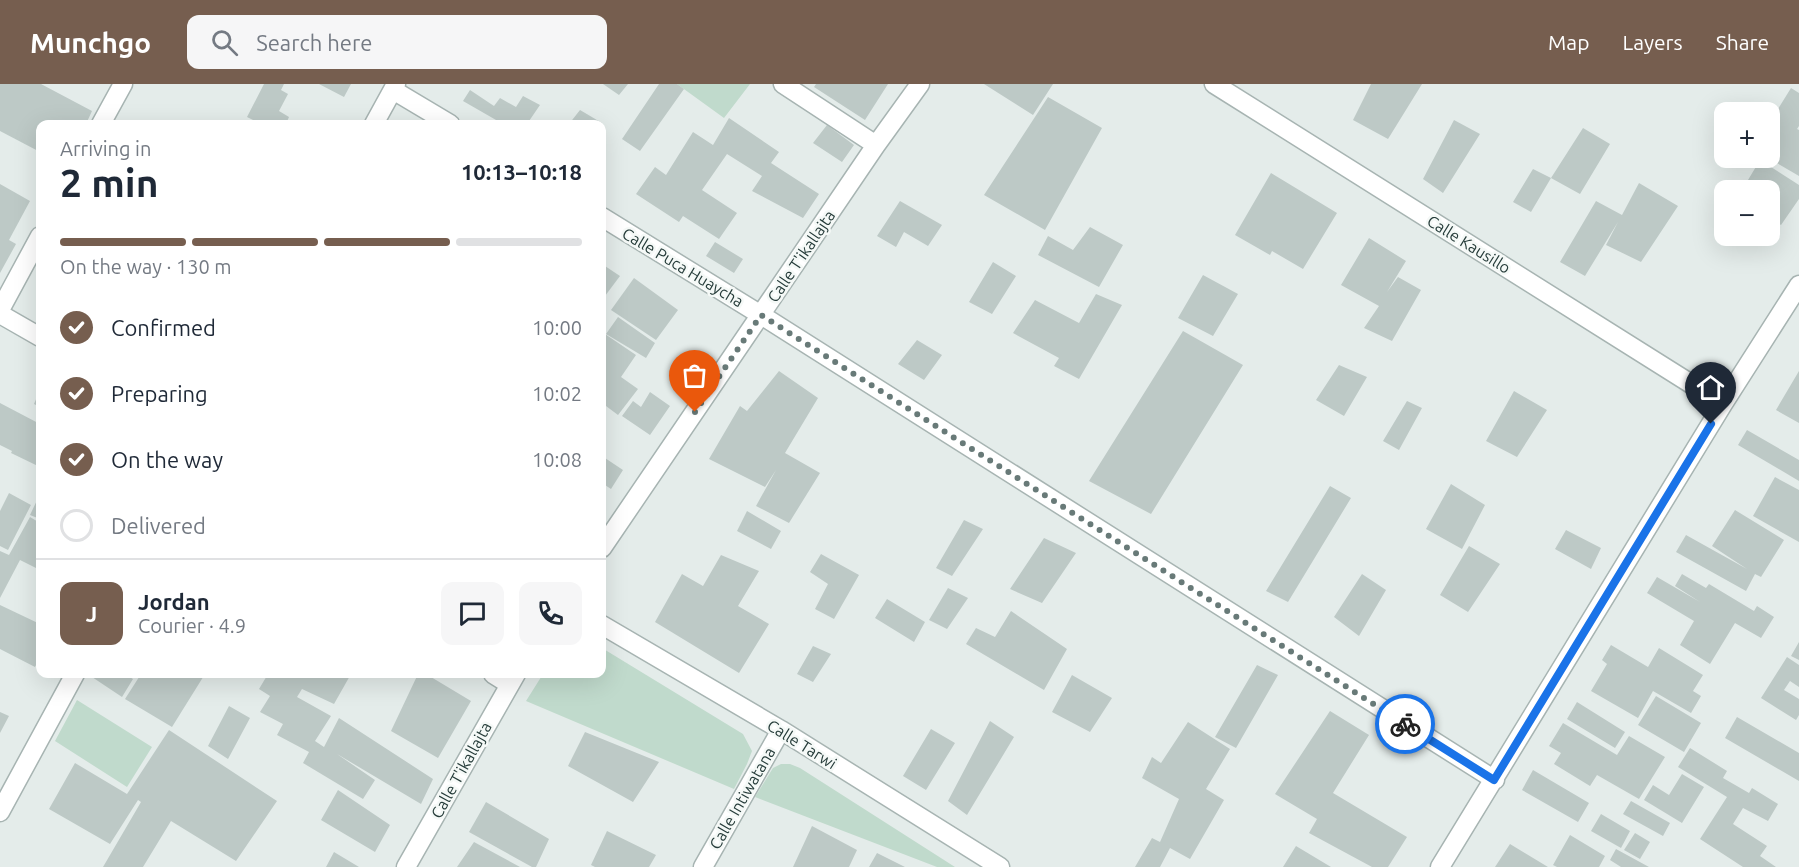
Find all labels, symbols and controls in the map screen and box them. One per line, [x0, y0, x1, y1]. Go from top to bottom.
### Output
search box [187, 15, 607, 69]
icon: search [208, 26, 241, 59]
text: Munchgo [30, 27, 151, 58]
text: Search here [256, 30, 372, 55]
text: Map [1548, 30, 1589, 54]
text: Layers [1622, 30, 1683, 54]
text: Share [1716, 30, 1769, 54]
map controls [1714, 102, 1780, 246]
button: + [1714, 102, 1780, 168]
text: Arriving in [60, 137, 151, 160]
text: 10:13–10:18 [461, 159, 582, 184]
text: 2 min [60, 161, 159, 204]
button: − [1714, 180, 1780, 246]
street label: Calle T'ikallajta [764, 207, 838, 305]
street label: Calle Kausillo [1424, 211, 1514, 277]
street label: Calle Puca Huaycha [619, 224, 747, 310]
text: On the way · 130 m [60, 255, 232, 278]
icon: check [60, 311, 93, 344]
text: Confirmed [111, 315, 216, 340]
text: 10:00 [532, 316, 582, 339]
pin [669, 350, 720, 412]
icon: bag [678, 359, 711, 392]
pin [1685, 362, 1736, 424]
icon: home [1694, 371, 1727, 404]
icon: check [60, 377, 93, 410]
text: Preparing [111, 381, 208, 406]
text: 10:02 [532, 382, 582, 405]
icon: check [60, 443, 93, 476]
text: On the way [111, 447, 223, 472]
text: 10:08 [532, 448, 582, 471]
text: Delivered [111, 513, 206, 538]
button: chat [441, 582, 504, 645]
button: phone [519, 582, 582, 645]
text: Jordan [138, 589, 210, 614]
text: J [86, 601, 97, 626]
text: Courier · 4.9 [138, 614, 246, 637]
courier [1375, 694, 1435, 754]
icon: bike [1389, 708, 1422, 741]
street label: Calle Tarwi [764, 716, 840, 772]
street label: Calle T'ikallajta [427, 719, 495, 821]
street label: Calle Intiwatana [706, 744, 778, 852]

